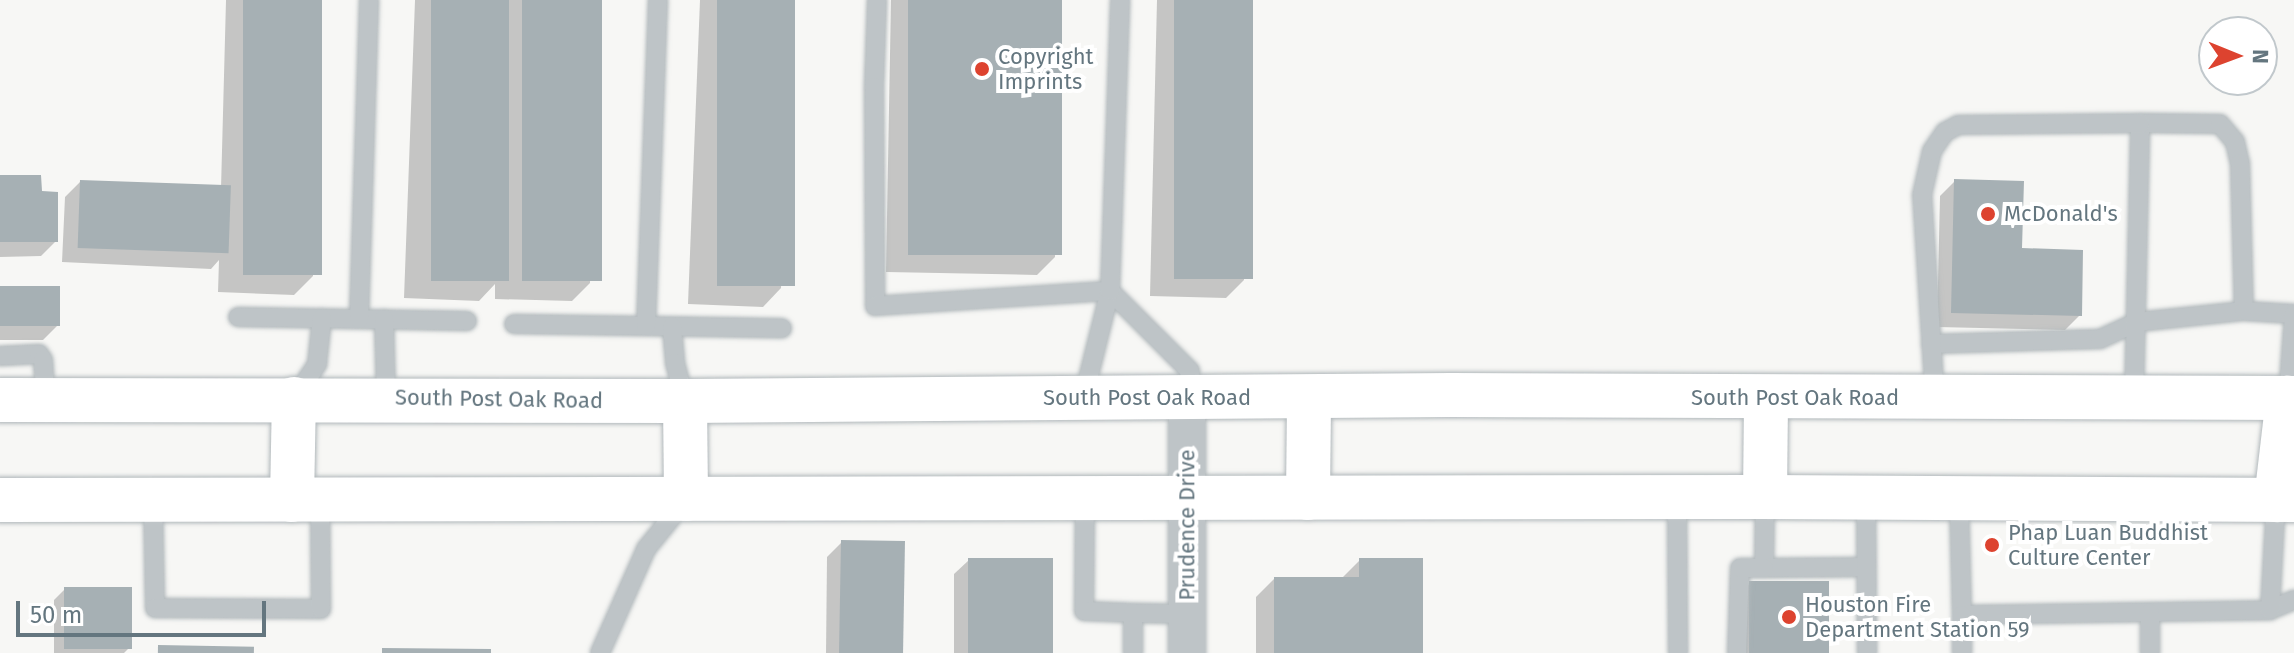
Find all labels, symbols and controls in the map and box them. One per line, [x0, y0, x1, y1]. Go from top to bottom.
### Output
north arrow [2198, 16, 2278, 96]
place label: Copyright Imprints [998, 43, 1094, 94]
text: N [2247, 49, 2274, 64]
marker: Copyright Imprints [973, 60, 991, 78]
place label: McDonald's [2004, 201, 2118, 227]
marker: McDonald's [1979, 205, 1997, 223]
street label: South Post Oak Road [395, 384, 603, 414]
street label: South Post Oak Road [1043, 385, 1251, 411]
street label: South Post Oak Road [1691, 385, 1899, 411]
street label: Prudence Drive [1174, 449, 1200, 601]
place label: Phap Luan Buddhist Culture Center [2008, 519, 2208, 570]
marker: Phap Luan Buddhist Culture Center [1983, 536, 2001, 554]
scale bar [20, 585, 270, 635]
place label: Houston Fire Department Station 59 [1805, 591, 2030, 642]
text: 50 m [30, 601, 82, 629]
marker: Houston Fire Department Station 59 [1780, 608, 1798, 626]

